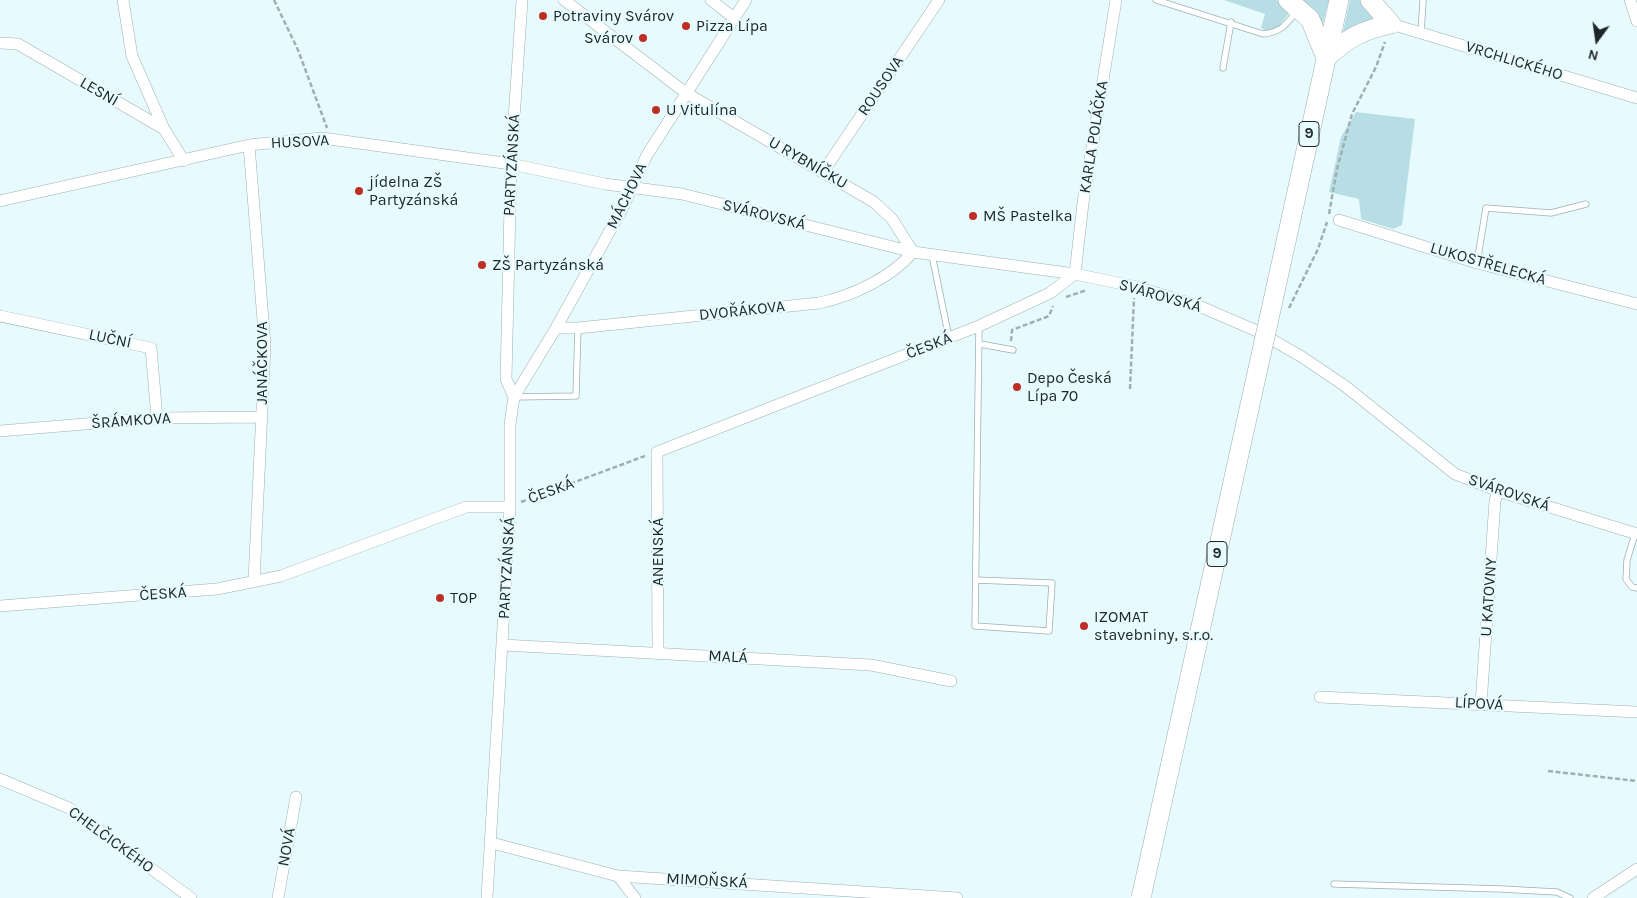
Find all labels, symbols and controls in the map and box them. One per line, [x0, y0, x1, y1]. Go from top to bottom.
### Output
place label: Potraviny Svárov [553, 6, 674, 26]
marker: Potraviny Svárov [537, 10, 549, 22]
north arrow [1572, 15, 1622, 65]
place label: Pizza Lípa [696, 16, 768, 36]
marker: Pizza Lípa [680, 20, 692, 32]
place label: Svárov [584, 28, 633, 48]
marker: Svárov [637, 32, 649, 44]
street label: VRCHLICKÉHO [1463, 37, 1565, 85]
text: N [1586, 46, 1600, 65]
street label: ROUSOVA [854, 52, 908, 120]
street label: LESNÍ [76, 73, 122, 111]
street label: KARLA POLÁČKA [1076, 79, 1112, 195]
place label: U Viťulína [666, 100, 737, 120]
marker: U Viťulína [650, 104, 662, 116]
street label: PARTYZÁNSKÁ [500, 113, 524, 217]
road number: 9 [1299, 122, 1319, 146]
street label: HUSOVA [270, 131, 330, 153]
street label: U RYBNÍČKU [765, 133, 851, 193]
street label: MÁCHOVA [603, 160, 651, 232]
place label: jídelna ZŠ Partyzánská [369, 172, 458, 210]
marker: jídelna ZŠ Partyzánská [353, 185, 365, 197]
street label: SVÁROVSKÁ [720, 195, 808, 235]
place label: MŠ Pastelka [983, 206, 1073, 226]
marker: MŠ Pastelka [967, 210, 979, 222]
street label: LUKOSTŘELECKÁ [1428, 238, 1548, 290]
place label: ZŠ Partyzánská [492, 255, 604, 275]
marker: ZŠ Partyzánská [476, 259, 488, 271]
street label: SVÁROVSKÁ [1117, 275, 1203, 317]
street label: DVOŘÁKOVA [698, 297, 786, 325]
street label: JANÁČKOVA [252, 321, 272, 405]
street label: LUČNÍ [87, 325, 133, 353]
street label: ČESKÁ [903, 329, 955, 363]
place label: Depo Česká Lípa 70 [1027, 368, 1112, 406]
marker: Depo Česká Lípa 70 [1011, 381, 1023, 393]
street label: ŠRÁMKOVA [91, 409, 171, 433]
street label: SVÁROVSKÁ [1466, 470, 1552, 516]
street label: ČESKÁ [525, 474, 577, 508]
street label: PARTYZÁNSKÁ [495, 516, 519, 620]
street label: ANENSKÁ [648, 518, 668, 586]
road number: 9 [1207, 542, 1227, 566]
street label: U KATOVNY [1477, 557, 1501, 637]
street label: ČESKÁ [139, 583, 187, 605]
place label: TOP [450, 588, 477, 608]
marker: TOP [434, 592, 446, 604]
place label: IZOMAT stavebniny, s.r.o. [1094, 607, 1213, 645]
marker: IZOMAT stavebniny, s.r.o. [1078, 620, 1090, 632]
street label: MALÁ [708, 646, 748, 668]
street label: LÍPOVÁ [1454, 693, 1504, 715]
street label: CHELČICKÉHO [65, 803, 157, 877]
street label: NOVÁ [274, 826, 300, 868]
street label: MIMOŇSKÁ [666, 869, 748, 893]

